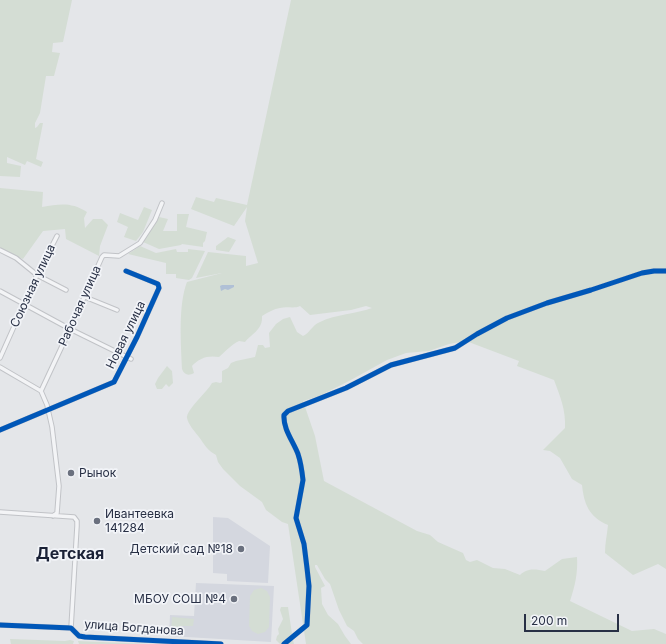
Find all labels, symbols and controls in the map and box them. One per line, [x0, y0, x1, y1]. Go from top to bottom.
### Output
street label: Союзная улица [7, 242, 59, 330]
street label: Рабочая улица [56, 264, 104, 348]
street label: Новая улица [103, 299, 149, 371]
place label: Рынок [79, 466, 116, 480]
marker: Рынок [66, 468, 76, 478]
place label: Ивантеевка 141284 [105, 507, 174, 535]
marker: Ивантеевка 141284 [92, 516, 102, 526]
place label: Детский сад №18 [130, 542, 233, 556]
district label: Детская [36, 544, 104, 564]
marker: Детский сад №18 [236, 544, 246, 554]
place label: МБОУ СОШ №4 [134, 592, 226, 606]
marker: МБОУ СОШ №4 [229, 594, 239, 604]
scale bar [526, 606, 621, 632]
text: 200 m [531, 613, 567, 628]
street label: улица Богданова [84, 617, 184, 639]

